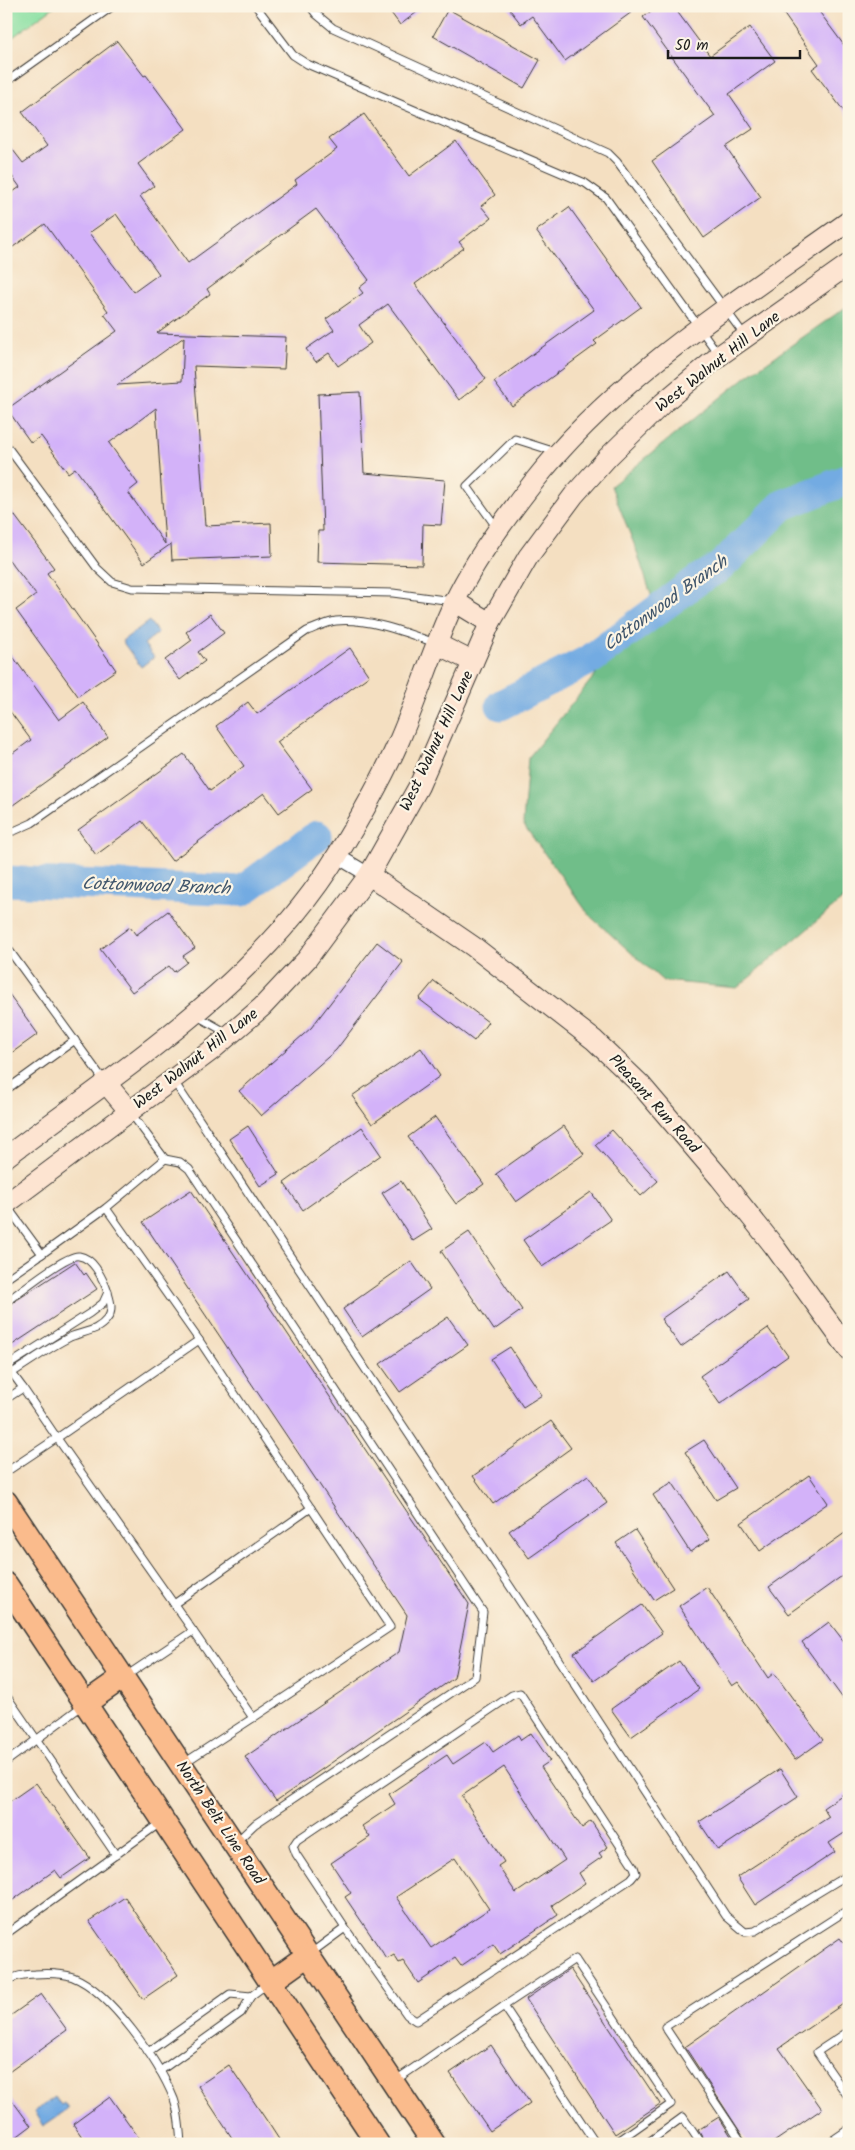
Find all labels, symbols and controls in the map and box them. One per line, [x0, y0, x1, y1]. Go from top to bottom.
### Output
scale bar [668, 28, 800, 60]
text: 50 m [675, 34, 709, 58]
street label: West Walnut Hill Lane [650, 305, 786, 419]
water label: Cottonwood Branch [597, 548, 736, 659]
street label: West Walnut Hill Lane [393, 667, 481, 815]
water label: Cottonwood Branch [81, 870, 232, 904]
street label: West Walnut Hill Lane [128, 1002, 264, 1116]
street label: Pleasant Run Road [602, 1049, 706, 1160]
street label: North Belt Line Road [169, 1756, 272, 1891]

